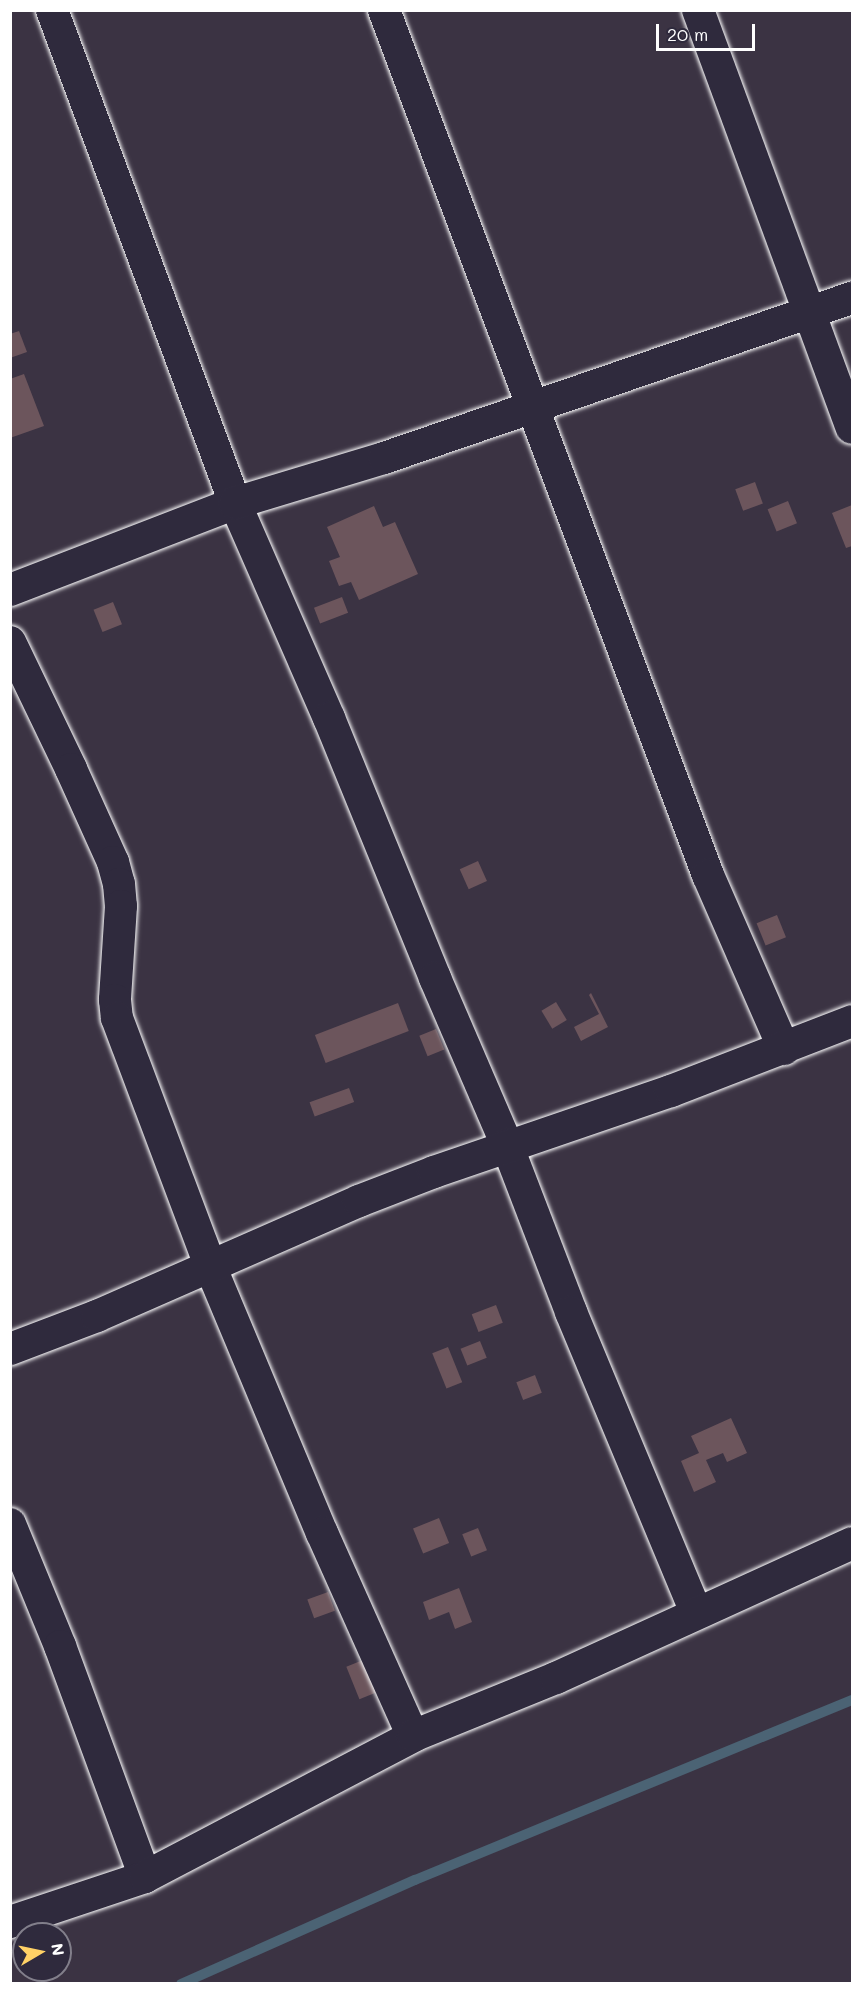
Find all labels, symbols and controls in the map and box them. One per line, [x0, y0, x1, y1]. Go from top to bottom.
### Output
scale bar [659, 12, 758, 50]
text: 20 m [667, 22, 708, 46]
north arrow [12, 1922, 72, 1982]
text: N [47, 1942, 70, 1957]

